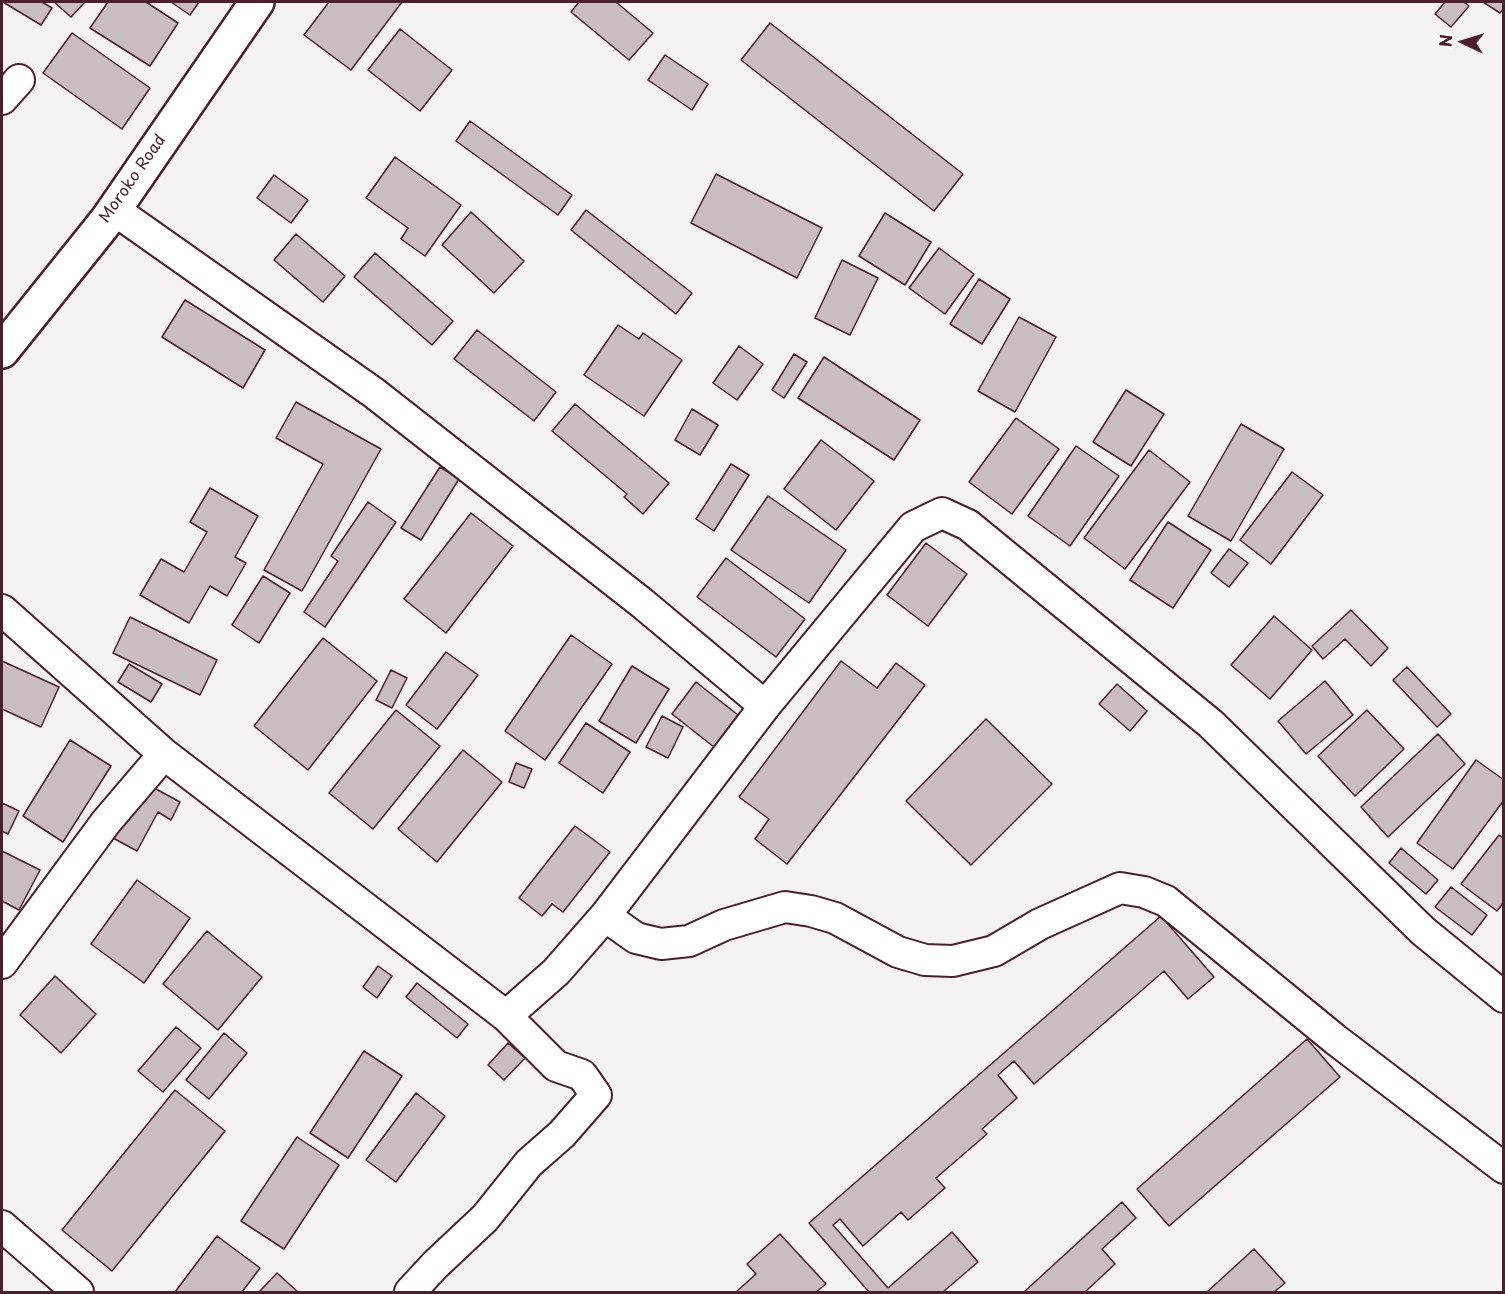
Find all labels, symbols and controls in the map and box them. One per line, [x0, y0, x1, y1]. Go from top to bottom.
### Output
north arrow [1433, 12, 1493, 72]
text: N [1433, 34, 1457, 48]
street label: Moroko Road [96, 131, 170, 227]

